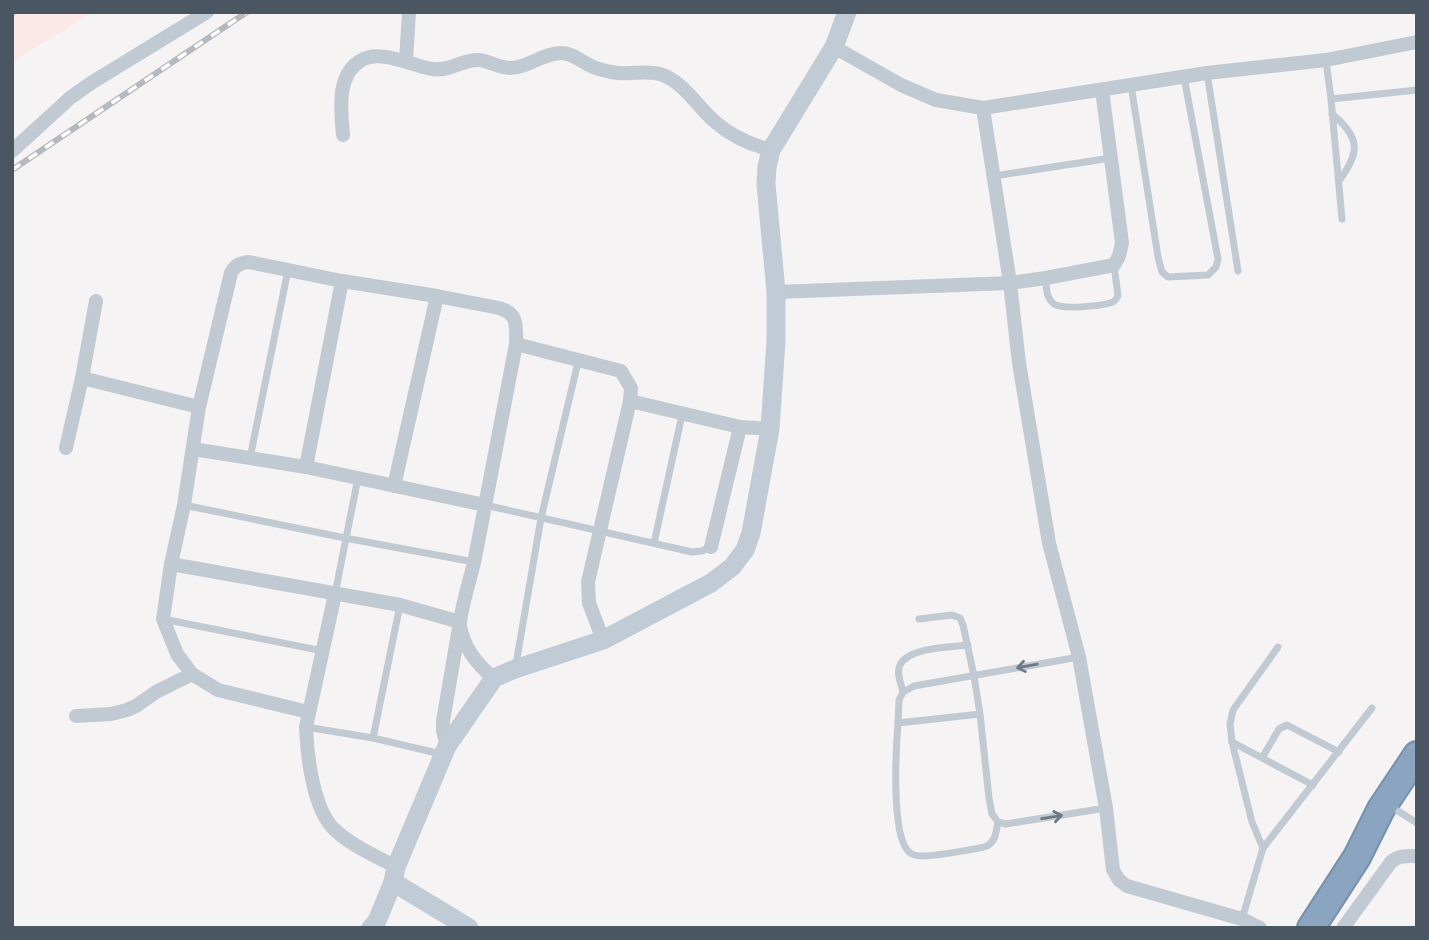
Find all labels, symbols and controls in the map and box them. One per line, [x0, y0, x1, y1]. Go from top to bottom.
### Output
one-way arrow [1016, 660, 1038, 673]
one-way arrow [1040, 810, 1063, 823]

